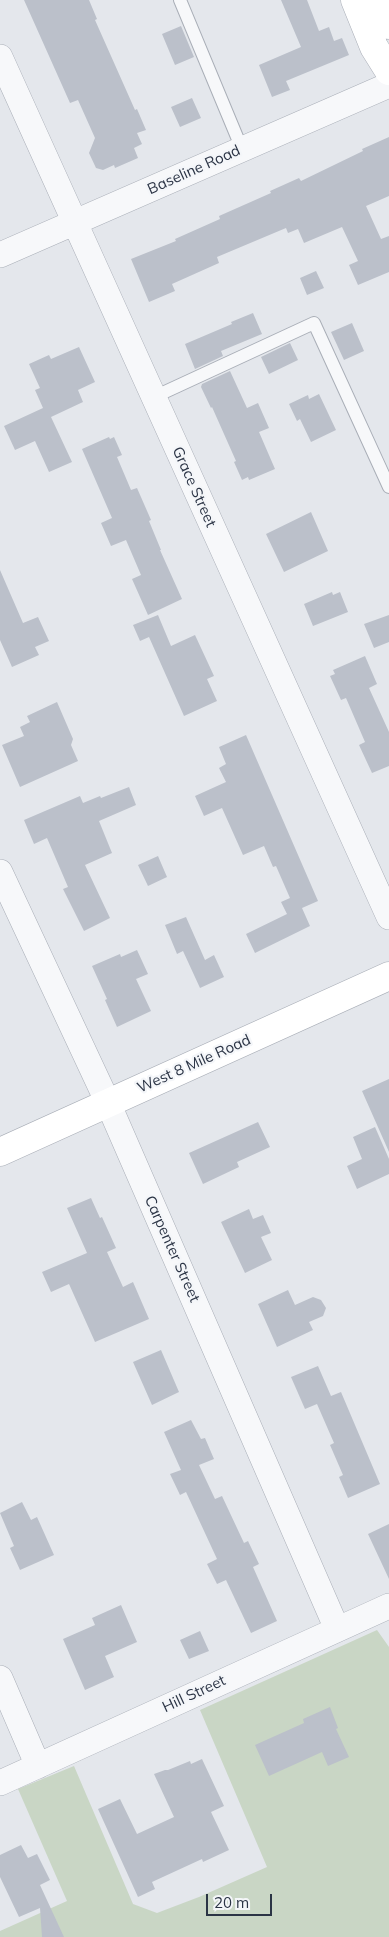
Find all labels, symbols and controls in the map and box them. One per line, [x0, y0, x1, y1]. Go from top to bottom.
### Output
street label: Baseline Road [145, 142, 243, 198]
street label: Grace Street [168, 444, 220, 530]
street label: West 8 Mile Road [134, 1031, 254, 1097]
street label: Carpenter Street [140, 1193, 204, 1305]
street label: Hill Street [160, 1672, 228, 1716]
scale bar [209, 1884, 275, 1916]
text: 20 m [214, 1893, 249, 1912]

